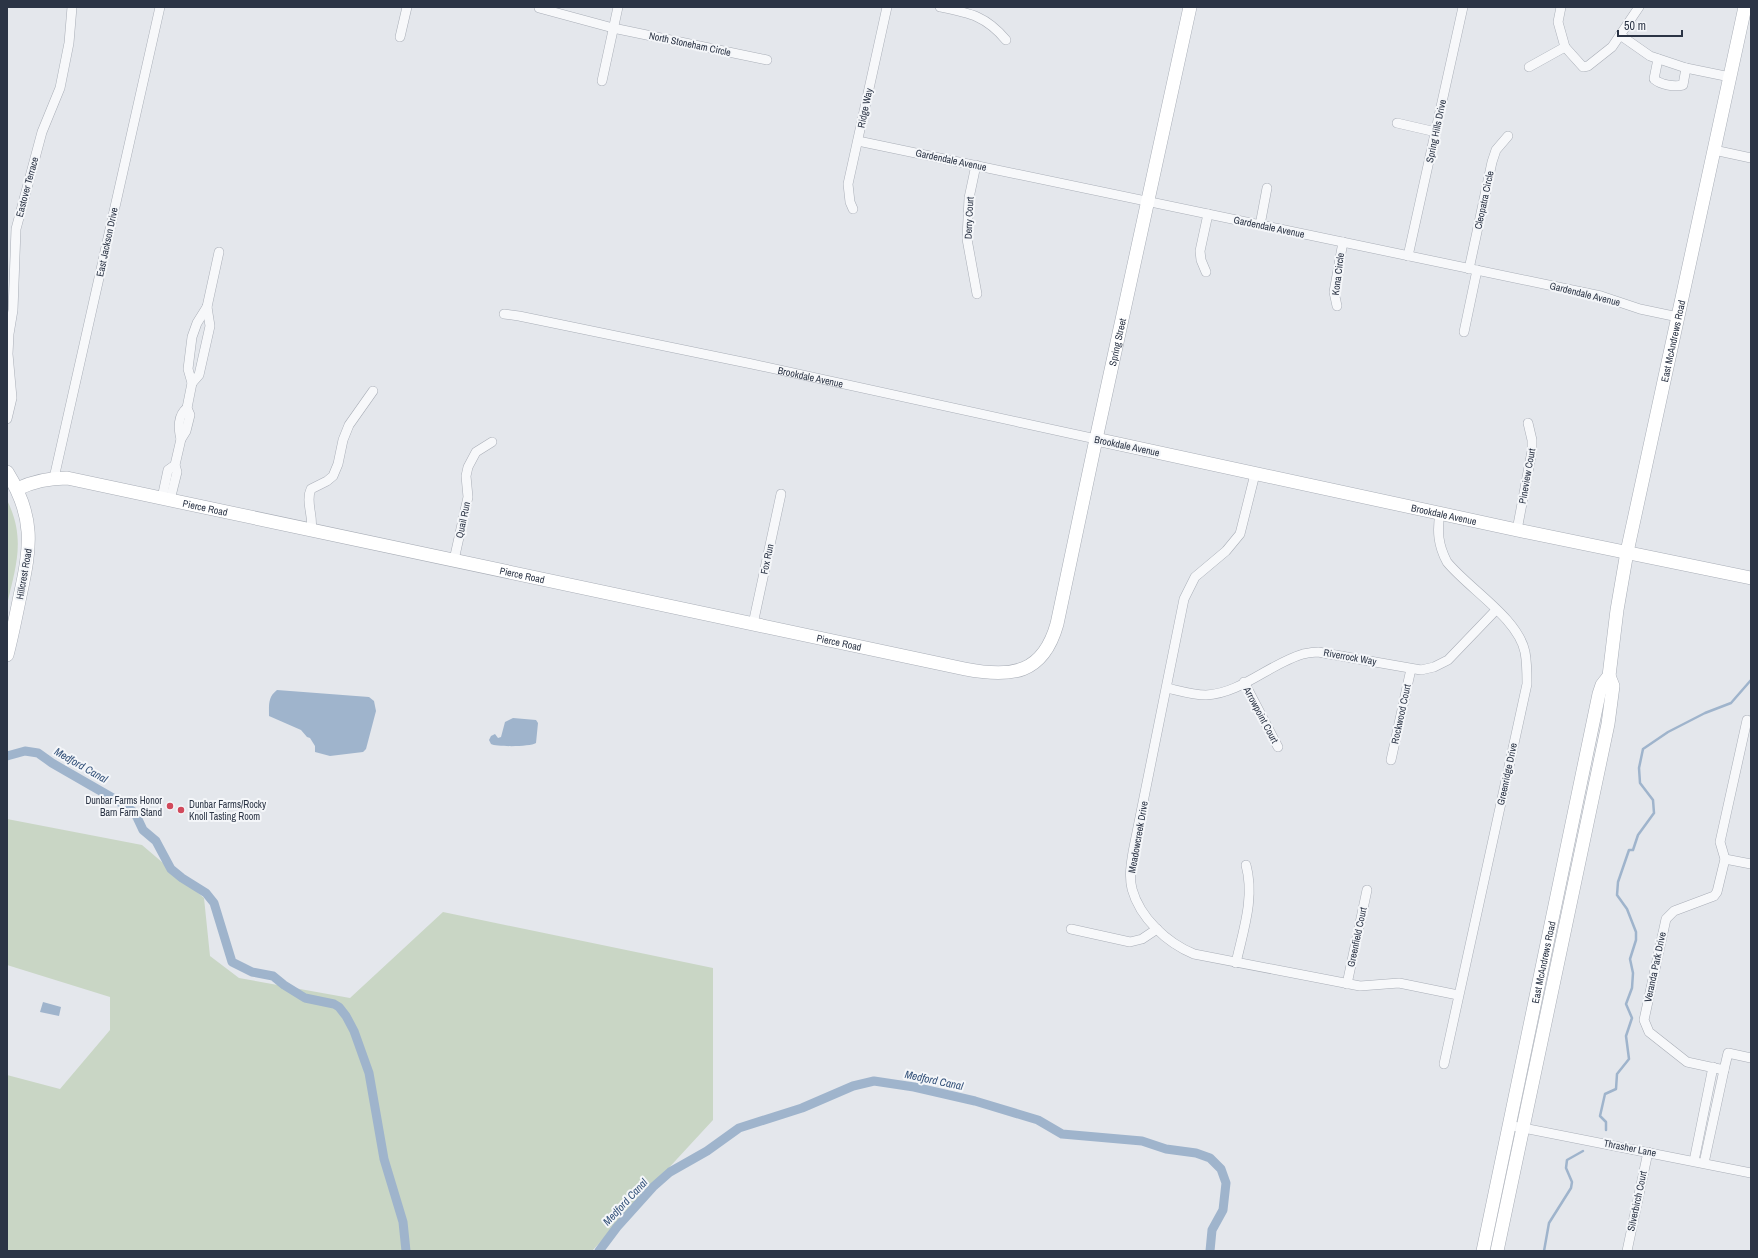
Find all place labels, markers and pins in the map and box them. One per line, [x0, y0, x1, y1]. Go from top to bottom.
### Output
place label: Dunbar Farms Honor Barn Farm Stand [85, 794, 162, 819]
place label: Dunbar Farms/Rocky Knoll Tasting Room [189, 798, 267, 823]
marker: Dunbar Farms Honor Barn Farm Stand [165, 801, 175, 811]
marker: Dunbar Farms/Rocky Knoll Tasting Room [176, 805, 186, 815]

